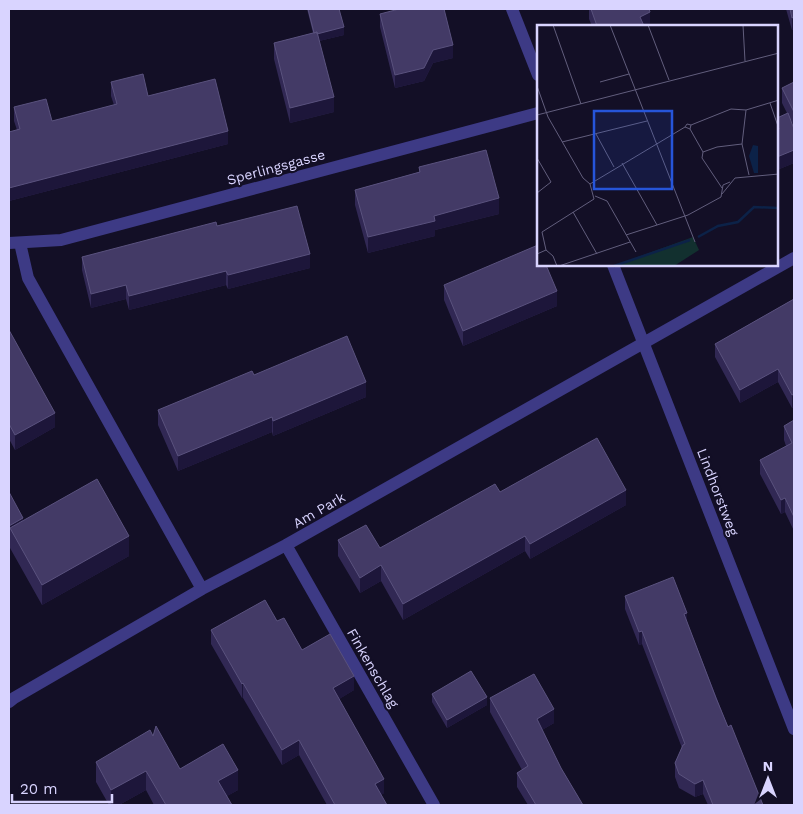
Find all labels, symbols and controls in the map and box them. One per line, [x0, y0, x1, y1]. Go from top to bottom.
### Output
inset map [537, 25, 778, 266]
street label: Sperlingsgasse [225, 146, 327, 188]
street label: Lindhorstweg [694, 446, 742, 538]
street label: Am Park [290, 489, 348, 531]
street label: Finkenschlag [344, 626, 402, 711]
north arrow [743, 754, 793, 804]
text: N [763, 758, 773, 774]
scale bar [12, 772, 112, 804]
text: 20 m [20, 780, 58, 798]

